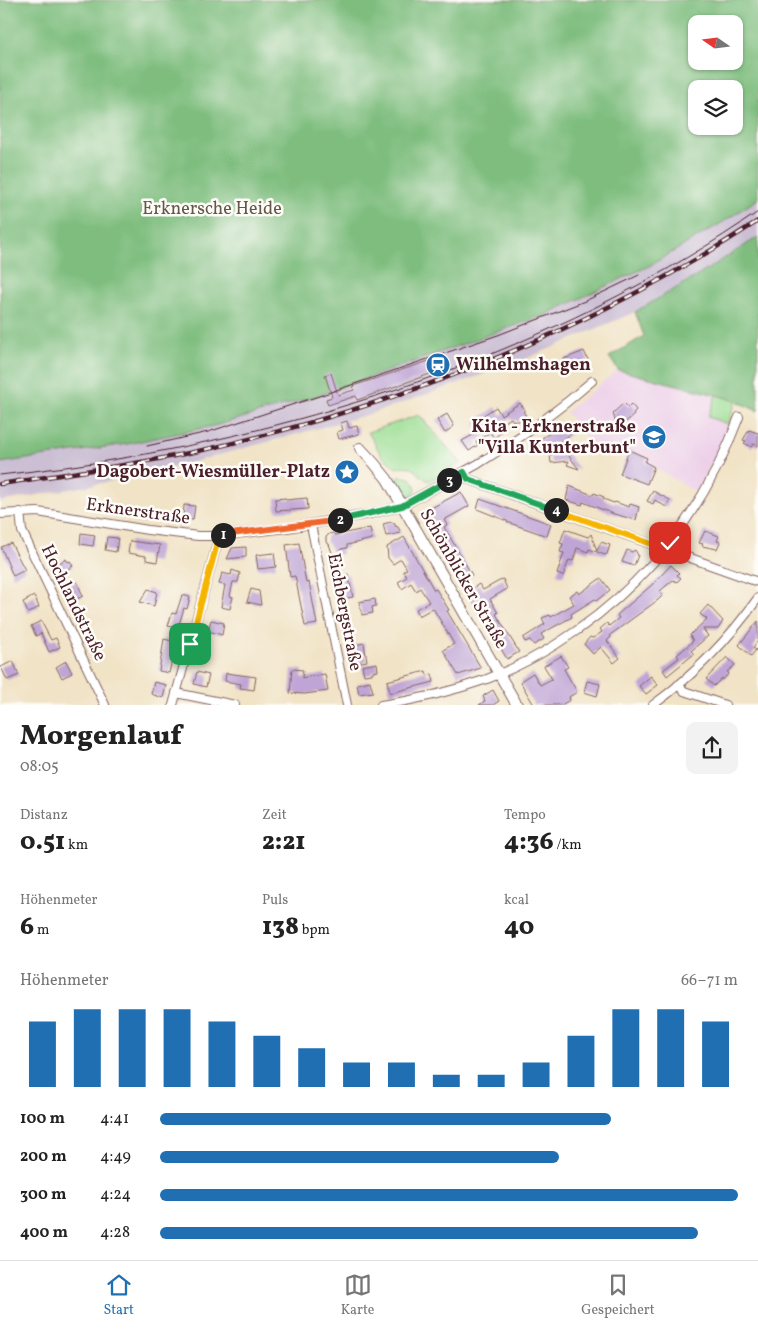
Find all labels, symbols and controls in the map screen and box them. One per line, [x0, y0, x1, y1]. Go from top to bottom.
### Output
north arrow [688, 15, 742, 70]
map controls [688, 15, 743, 135]
button: layers [688, 80, 743, 135]
park label: Erknersche Heide [142, 197, 282, 222]
station icon: Wilhelmshagen [425, 352, 451, 378]
place label: Wilhelmshagen [456, 353, 591, 378]
place label: Kita - Erknerstraße "Villa Kunterbunt" [471, 415, 636, 461]
school or university icon: Kita - Erknerstraße "Villa Kunterbunt" [641, 424, 667, 450]
place icon: Dagobert-Wiesmüller-Platz [334, 459, 360, 485]
place label: Dagobert-Wiesmüller-Platz [96, 460, 330, 485]
pin: 3 [436, 468, 462, 492]
text: 3 [446, 471, 453, 490]
street label: Erknerstraße [84, 492, 192, 532]
pin: 4 [544, 498, 568, 522]
text: 4 [552, 501, 561, 520]
street label: Schönblicker Straße [413, 504, 513, 654]
pin: 2 [328, 508, 352, 532]
text: 2 [337, 511, 344, 530]
pin: 1 [210, 522, 236, 548]
pin [649, 522, 691, 564]
text: 1 [221, 526, 226, 545]
icon: check [656, 529, 684, 557]
street label: Hochlandstraße [34, 541, 112, 665]
street label: Eichbergstraße [320, 551, 368, 673]
pin [169, 623, 211, 665]
icon: arrive [176, 630, 204, 658]
text: Morgenlauf [20, 717, 182, 756]
button: share [686, 722, 738, 774]
text: 08:05 [20, 756, 59, 778]
text: Distanz [20, 806, 68, 825]
text: Zeit [262, 806, 287, 825]
text: Tempo [504, 806, 546, 825]
text: 0.51 [20, 825, 65, 860]
text: 2:21 [262, 825, 305, 860]
text: 4:36 [504, 825, 554, 860]
text: km [65, 836, 88, 855]
text: /km [554, 836, 582, 855]
text: Höhenmeter [20, 891, 98, 910]
text: Puls [262, 891, 288, 910]
text: kcal [504, 891, 529, 910]
text: 6 [20, 910, 34, 945]
text: 138 [262, 910, 299, 945]
text: 40 [504, 910, 534, 945]
text: m [34, 921, 49, 940]
text: bpm [299, 921, 330, 940]
text: Höhenmeter [20, 970, 109, 992]
text: 66–71 m [681, 970, 738, 992]
text: 100 m [20, 1108, 65, 1130]
text: 4:41 [100, 1108, 129, 1130]
text: 200 m [20, 1146, 67, 1168]
text: 4:49 [100, 1146, 131, 1168]
text: 300 m [20, 1184, 66, 1206]
text: 4:24 [100, 1184, 131, 1206]
text: 400 m [20, 1222, 68, 1244]
text: 4:28 [100, 1222, 130, 1244]
tab: Start [103, 1271, 134, 1320]
tab: Karte [341, 1271, 374, 1320]
tab: Gespeichert [581, 1271, 655, 1320]

